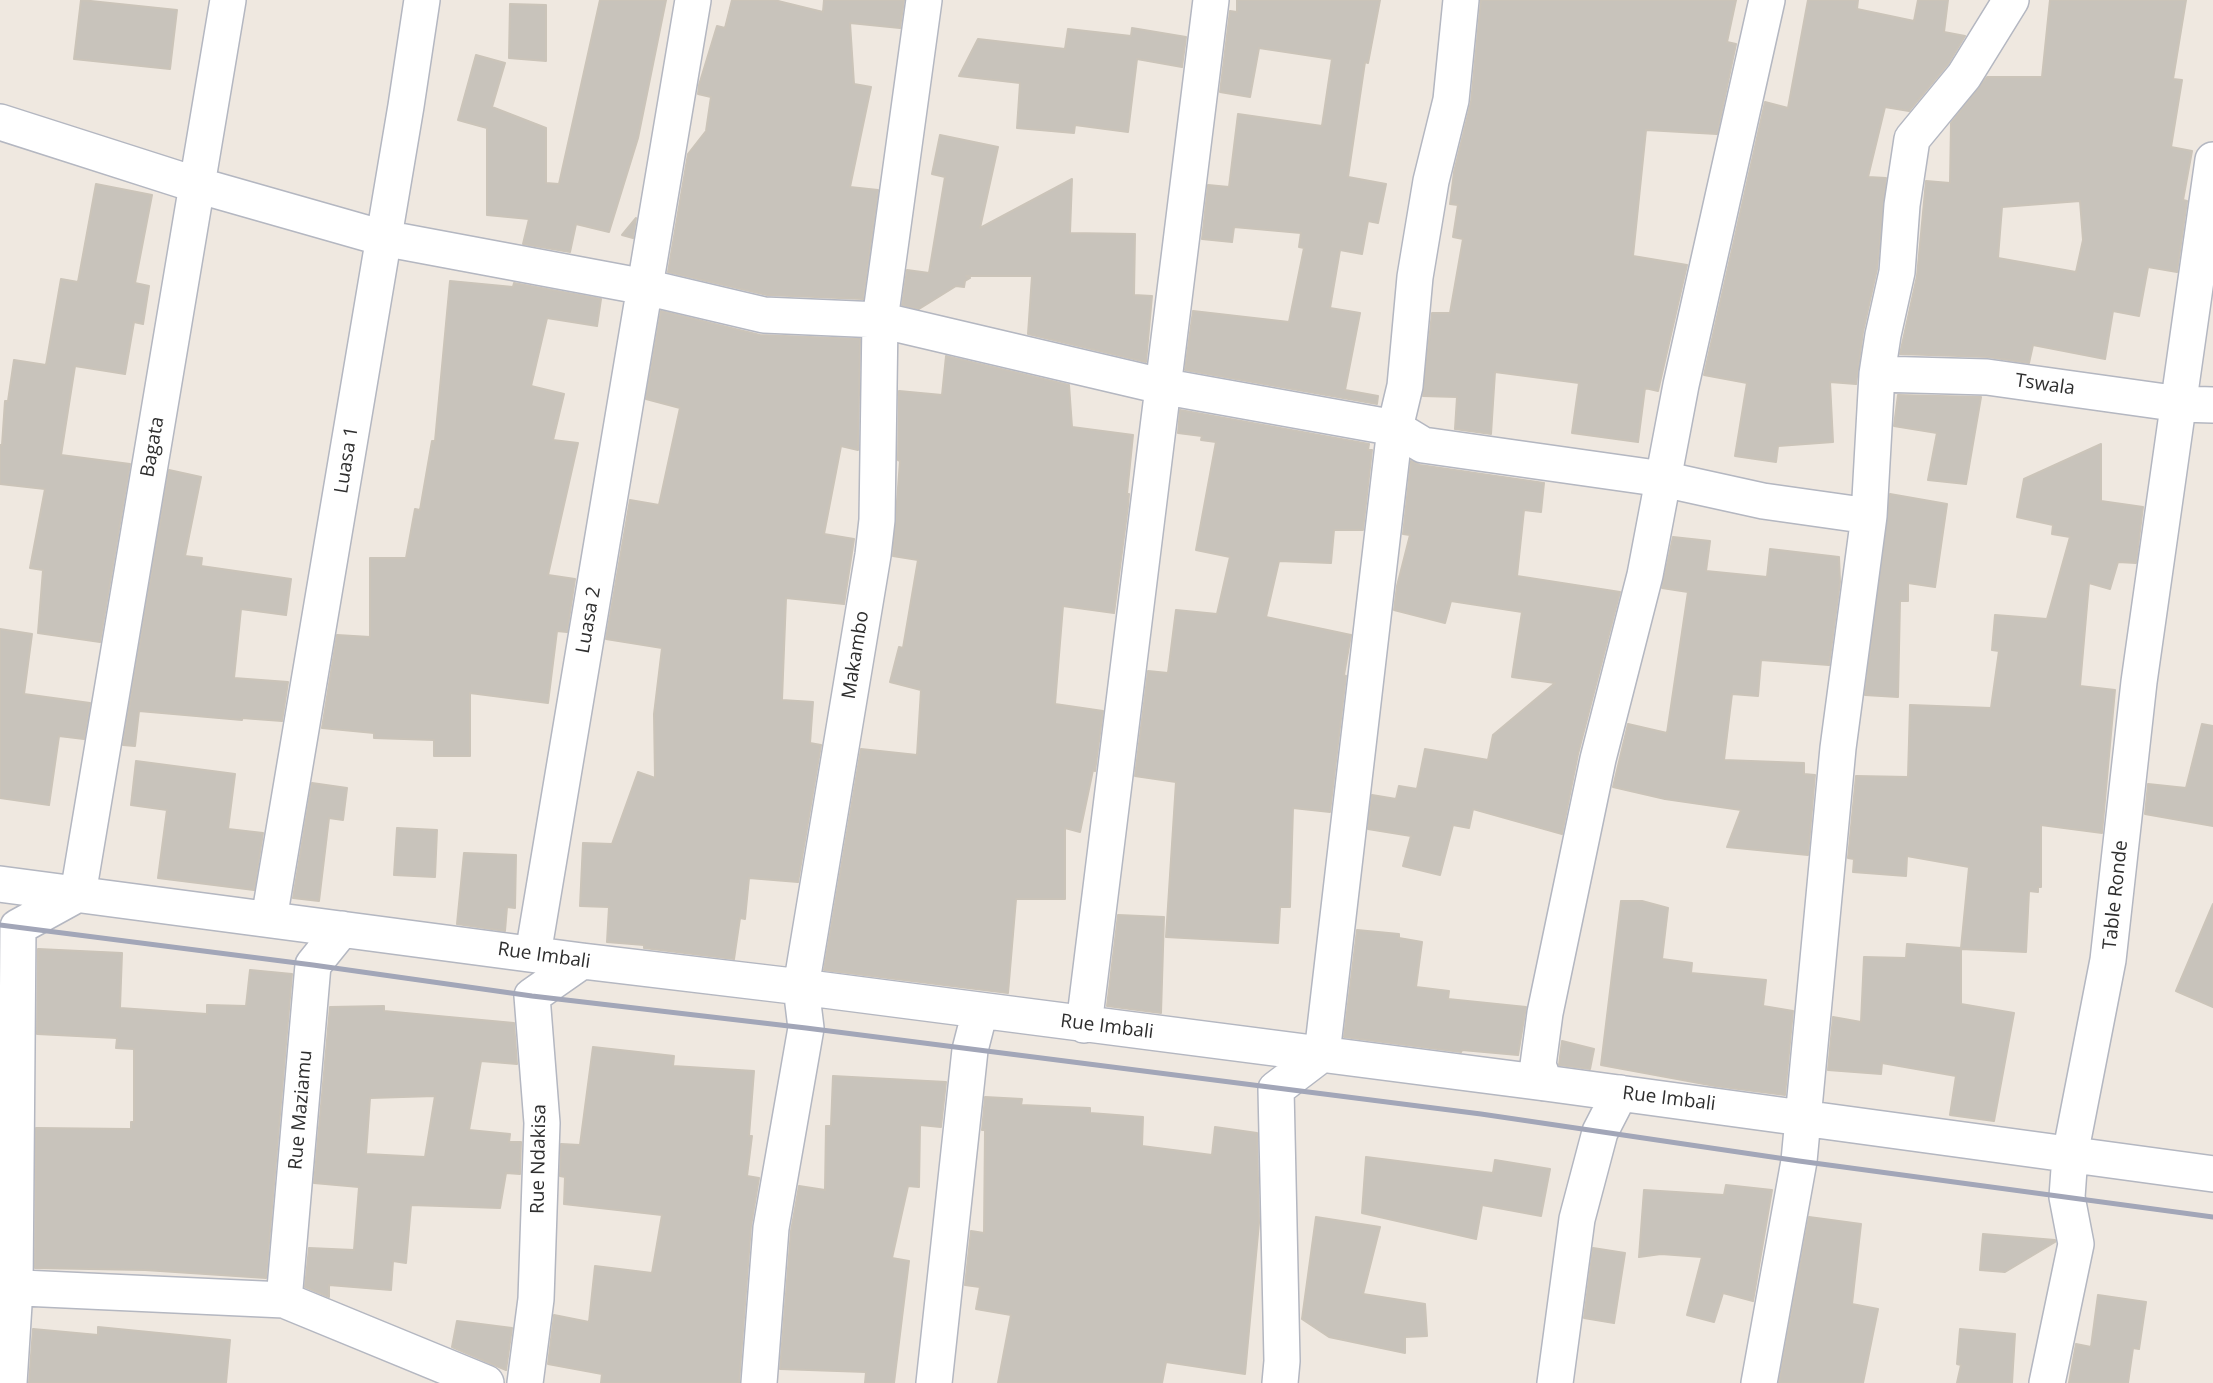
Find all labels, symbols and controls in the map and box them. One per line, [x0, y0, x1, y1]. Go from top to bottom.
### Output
street label: Tswala [2014, 370, 2076, 400]
street label: Bagata [136, 415, 170, 479]
street label: Luasa 1 [330, 425, 364, 495]
street label: Luasa 2 [572, 585, 606, 655]
street label: Makambo [838, 609, 874, 701]
street label: Table Ronde [2099, 839, 2133, 951]
street label: Rue Imbali [496, 938, 592, 974]
street label: Rue Imbali [1059, 1010, 1155, 1044]
street label: Rue Maziamu [284, 1049, 318, 1171]
street label: Rue Imbali [1621, 1082, 1717, 1116]
street label: Rue Ndakisa [527, 1104, 551, 1214]

